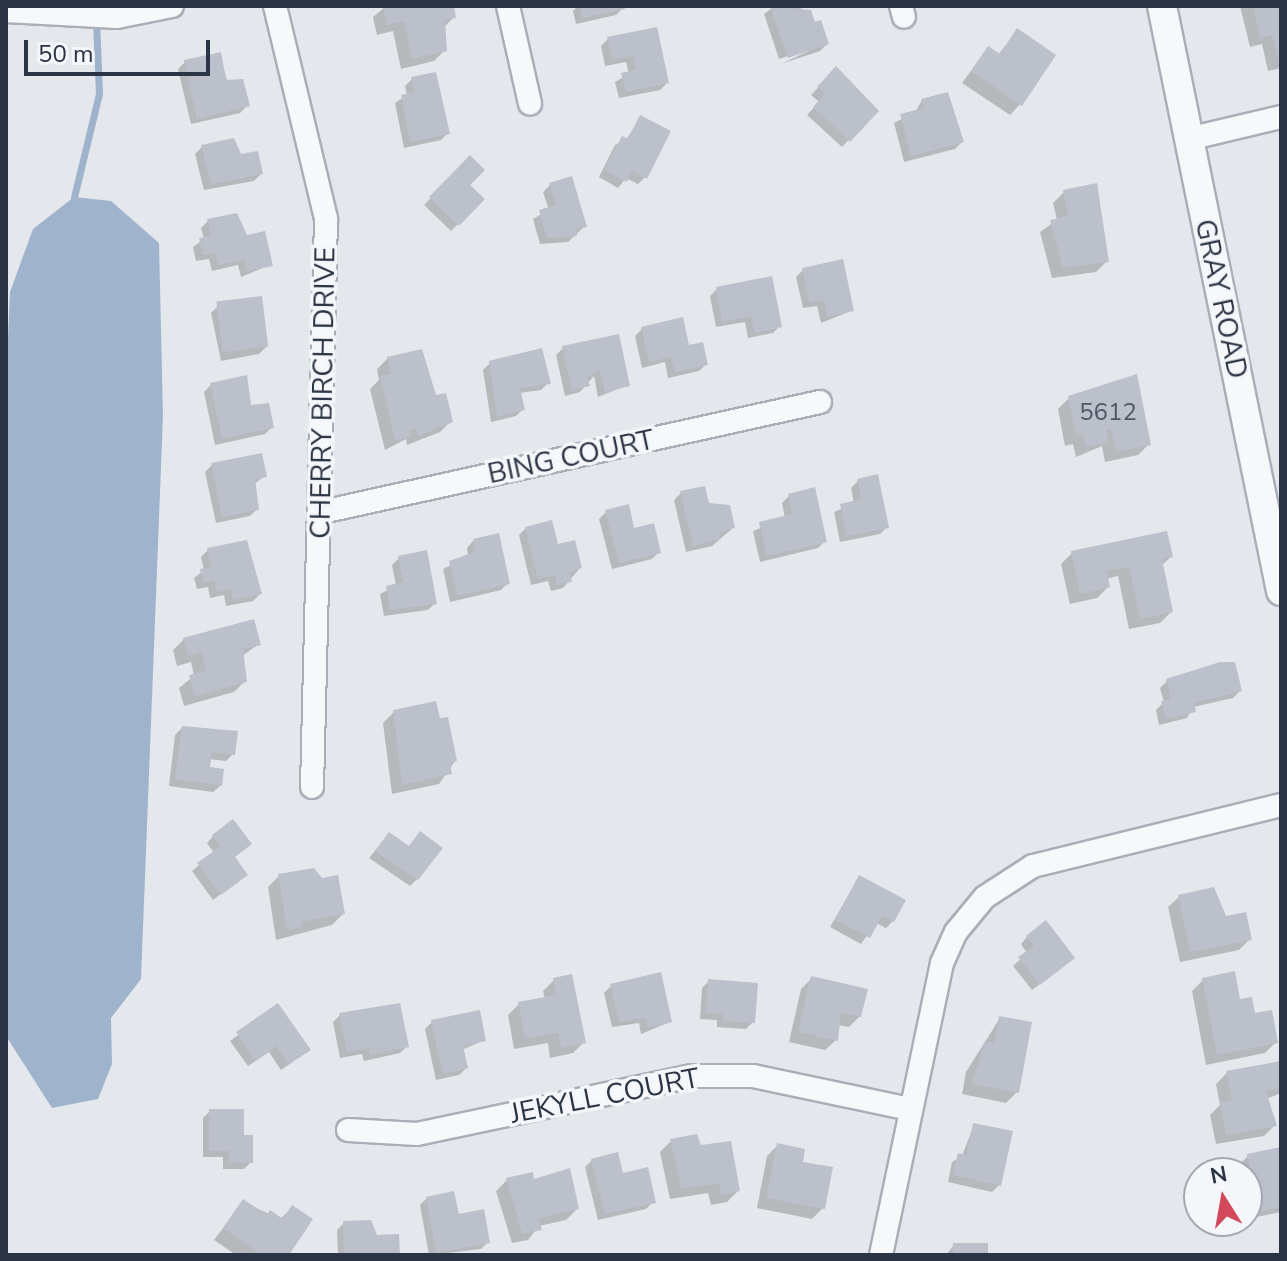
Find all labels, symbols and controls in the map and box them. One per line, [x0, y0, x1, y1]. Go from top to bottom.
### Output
scale bar [28, 24, 214, 74]
text: 50 m [38, 38, 94, 70]
street label: GRAY ROAD [1188, 216, 1254, 382]
street label: CHERRY BIRCH DRIVE [304, 247, 342, 539]
house number: 5612 [1079, 399, 1137, 427]
street label: BING COURT [485, 423, 657, 491]
street label: JEKYLL COURT [508, 1061, 702, 1131]
north arrow [1183, 1157, 1263, 1237]
text: N [1208, 1159, 1230, 1192]

